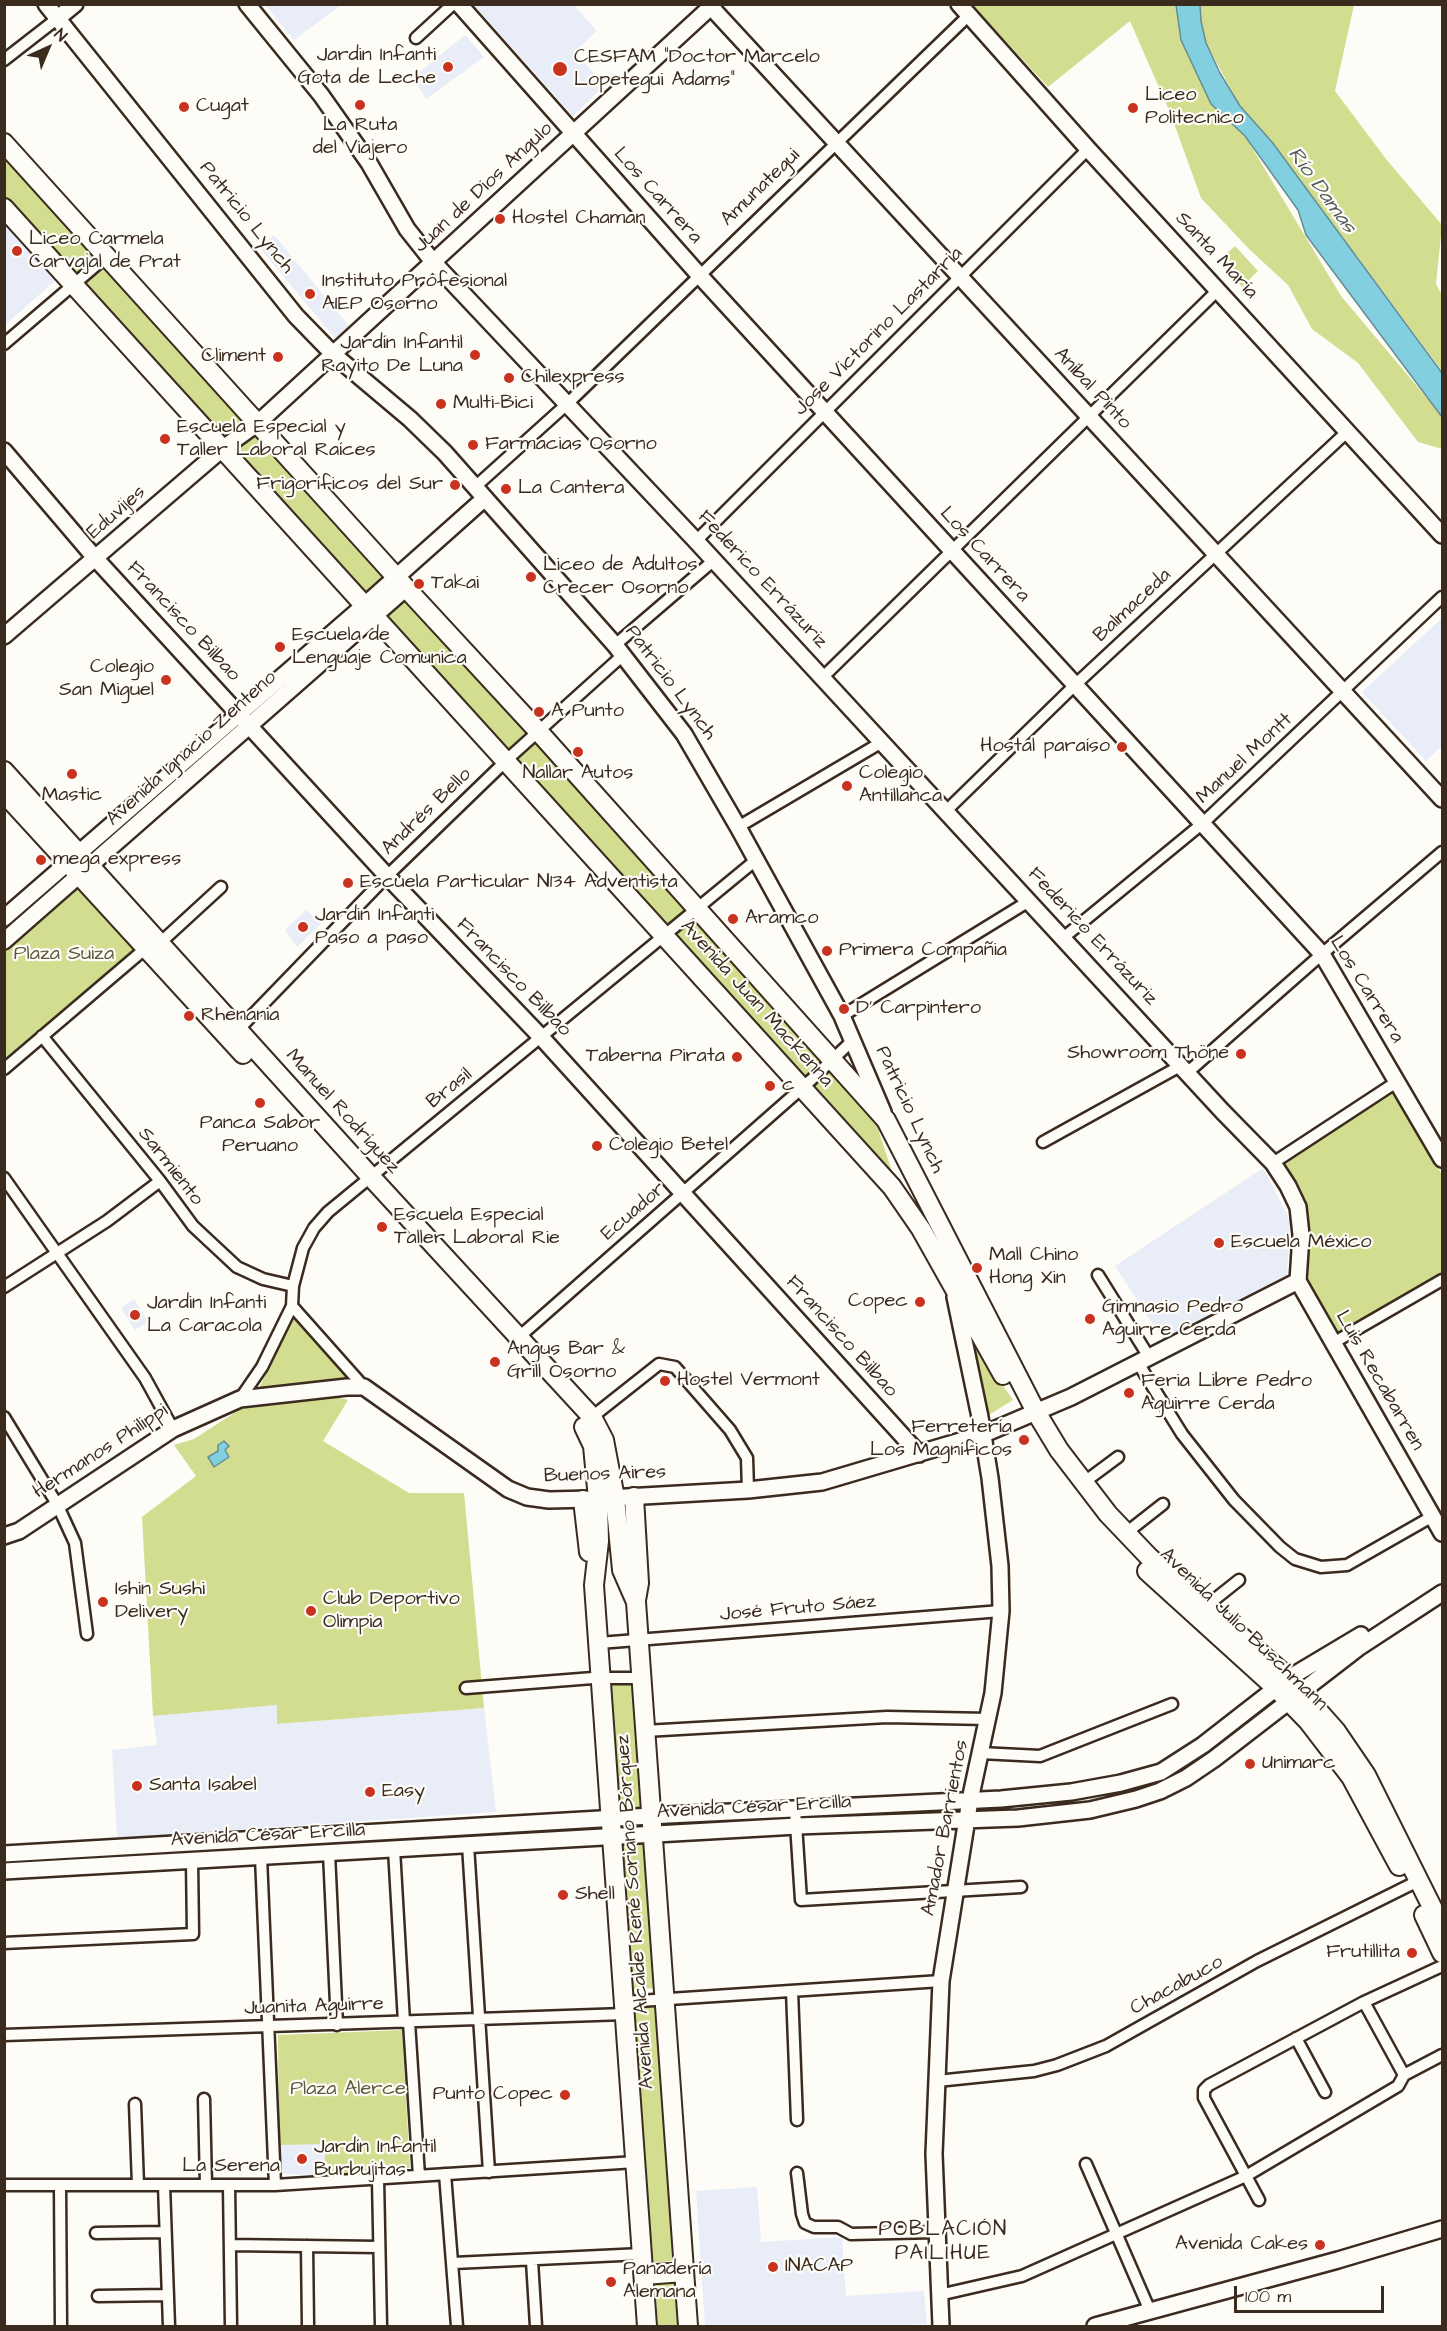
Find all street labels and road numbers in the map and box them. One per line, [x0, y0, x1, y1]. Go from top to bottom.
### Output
street label: Juan de Dios Angulo [410, 118, 558, 258]
street label: Los Carrera [607, 143, 707, 249]
street label: Amunategui [716, 144, 806, 232]
street label: Patricio Lynch [193, 157, 299, 279]
street label: Santa María [1170, 207, 1262, 305]
street label: Jose Victorino Lastarria [789, 242, 969, 422]
street label: Aníbal Pinto [1048, 343, 1136, 435]
street label: Eduvijes [83, 481, 151, 545]
street label: Los Carrera [934, 502, 1034, 608]
street label: Federico Errázuriz [692, 506, 832, 654]
street label: Francisco Bilbao [121, 557, 245, 687]
street label: Balmaceda [1089, 564, 1177, 648]
street label: Patricio Lynch [619, 621, 721, 745]
street label: Avenida Ignacio Zenteno [102, 666, 282, 832]
street label: Manuel Montt [1192, 708, 1298, 810]
street label: Andrés Bello [377, 763, 477, 861]
street label: Federico Errázuriz [1022, 863, 1162, 1011]
street label: Francisco Bilbao [450, 914, 576, 1042]
street label: Avenida Juan Mackenna [674, 915, 838, 1093]
street label: Los Carrera [1324, 932, 1408, 1048]
street label: Patricio Lynch [869, 1043, 949, 1177]
street label: Manuel Rodríguez [280, 1045, 404, 1179]
street label: Brasil [422, 1063, 478, 1115]
street label: Sarmiento [132, 1123, 208, 1211]
street label: Ecuador [597, 1178, 671, 1246]
street label: Francisco Bilbao [780, 1271, 902, 1403]
street label: Luis Recabarren [1329, 1307, 1429, 1455]
street label: Hermanos Philippi [29, 1399, 173, 1505]
street label: Buenos Aires [544, 1461, 666, 1489]
street label: Avenida Julio Buschmann [1154, 1543, 1332, 1717]
street label: José Fruto Sáez [719, 1590, 877, 1628]
street label: Avenida Alcalde René Soriano Bórquez [612, 1734, 660, 2090]
street label: Amador Barrientos [917, 1738, 975, 1918]
street label: Avenida César Ercilla [656, 1791, 852, 1825]
street label: Avenida César Ercilla [170, 1819, 366, 1853]
street label: Chacabuco [1126, 1951, 1228, 2021]
street label: Juanita Aguirre [244, 1993, 384, 2021]
street label: La Serena [182, 2155, 280, 2179]

